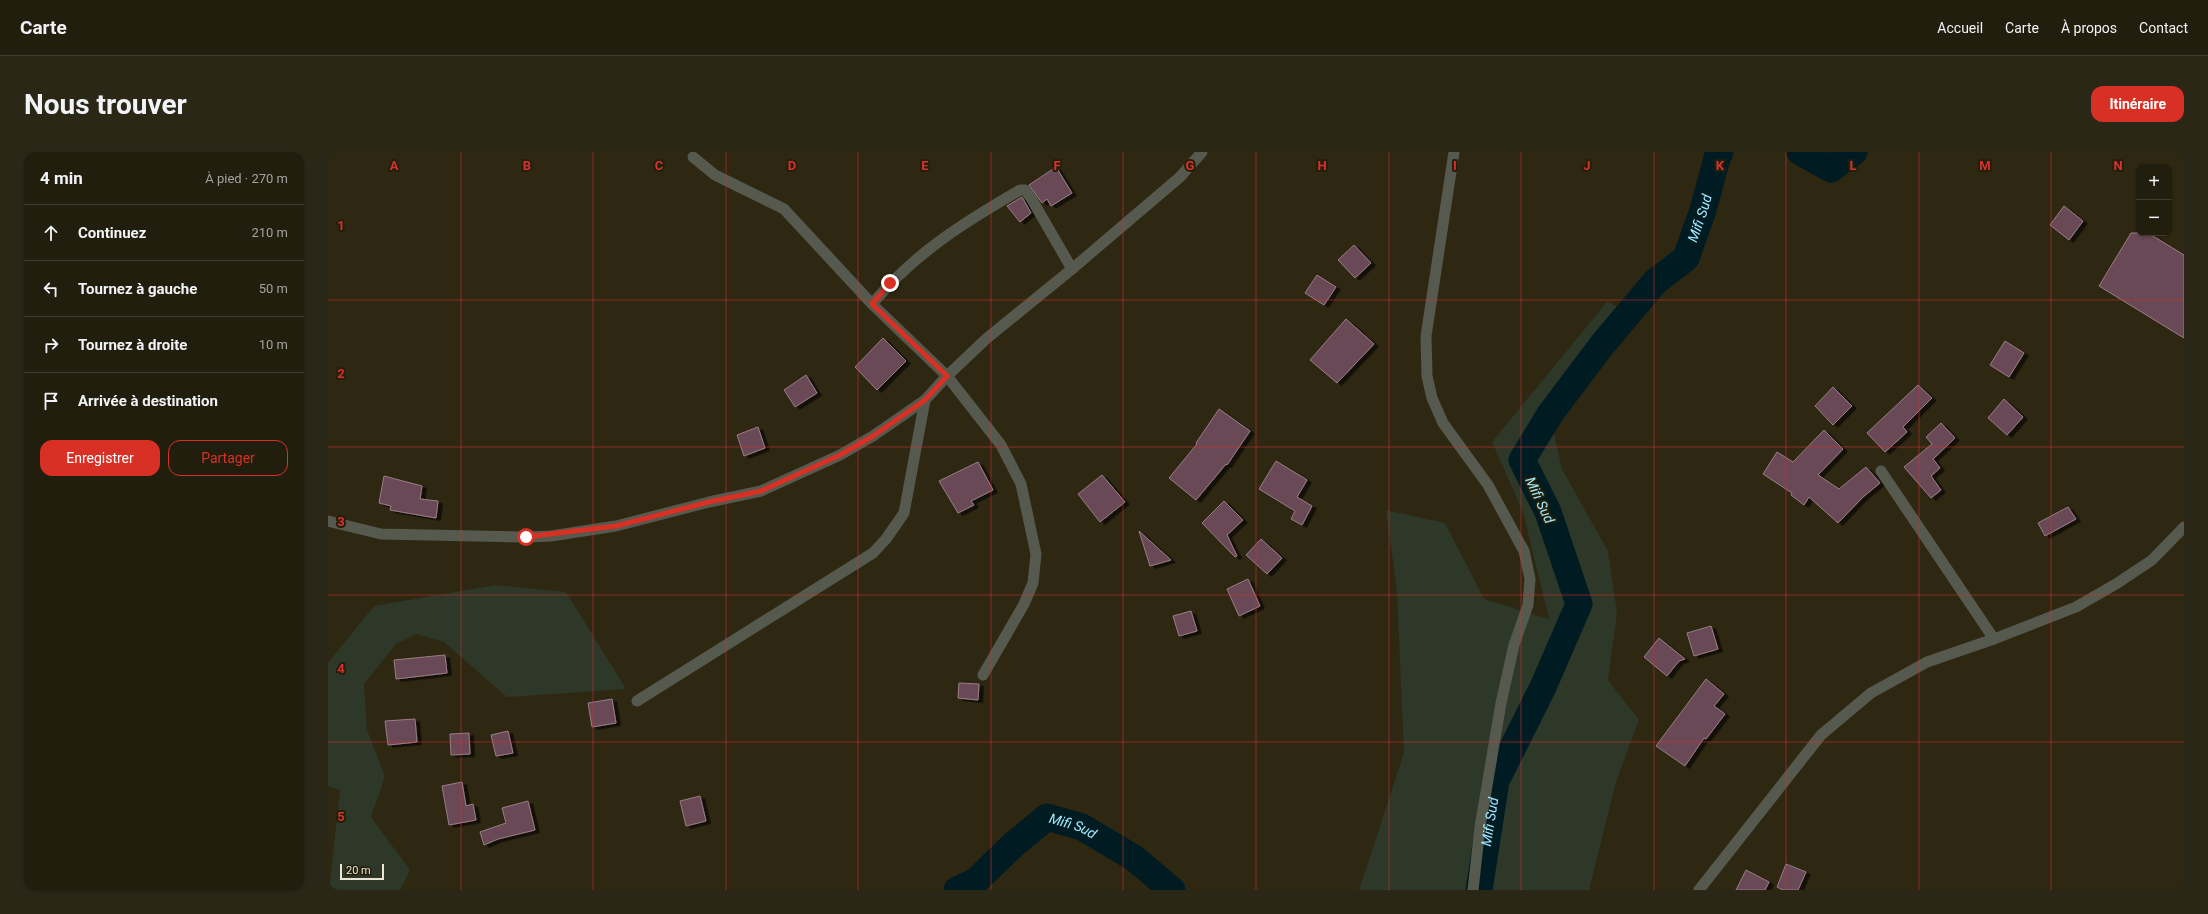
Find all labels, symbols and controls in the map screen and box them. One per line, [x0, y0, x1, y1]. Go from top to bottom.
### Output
text: Carte [20, 16, 67, 39]
text: Accueil [1937, 20, 1983, 36]
text: Carte [2005, 20, 2039, 36]
text: À propos [2061, 20, 2117, 36]
text: Contact [2139, 20, 2188, 36]
button: Itinéraire [2091, 86, 2184, 122]
text: Nous trouver [24, 88, 187, 121]
text: A [390, 158, 399, 173]
text: B [523, 158, 531, 173]
text: C [655, 158, 664, 173]
text: D [788, 158, 796, 173]
text: E [921, 158, 929, 173]
text: F [1053, 158, 1061, 173]
text: G [1186, 158, 1195, 173]
text: H [1317, 158, 1327, 173]
text: I [1453, 158, 1457, 173]
text: J [1583, 158, 1591, 173]
text: K [1716, 158, 1725, 173]
text: L [1849, 158, 1857, 173]
text: M [1979, 158, 1991, 173]
text: N [2113, 158, 2123, 173]
map controls [2136, 164, 2172, 236]
button: + [2136, 164, 2172, 200]
text: 4 min [40, 168, 83, 188]
text: À pied · 270 m [205, 171, 288, 186]
water label: Mifi Sud [1684, 192, 1715, 244]
button: − [2136, 200, 2172, 236]
text: 1 [337, 218, 345, 233]
icon: ahead [40, 222, 62, 244]
text: Continuez [78, 224, 146, 242]
text: 210 m [251, 225, 288, 240]
route end [881, 274, 899, 292]
icon: left [40, 278, 62, 300]
text: Tournez à gauche [78, 280, 197, 298]
text: 50 m [259, 281, 288, 296]
icon: right [40, 334, 62, 356]
text: Tournez à droite [78, 336, 187, 354]
text: 10 m [259, 337, 288, 352]
text: 2 [337, 366, 345, 381]
icon: arrive [40, 390, 62, 412]
text: Arrivée à destination [78, 392, 218, 410]
button: Enregistrer [40, 440, 160, 476]
button: Partager [168, 440, 288, 476]
water label: Mifi Sud [1522, 474, 1558, 526]
text: 3 [337, 514, 345, 529]
route start [517, 528, 535, 546]
text: 4 [337, 661, 345, 676]
water label: Mifi Sud [1478, 796, 1501, 847]
text: 5 [337, 809, 345, 824]
water label: Mifi Sud [1047, 810, 1100, 842]
scale bar [340, 862, 384, 881]
text: 20 m [346, 864, 371, 877]

